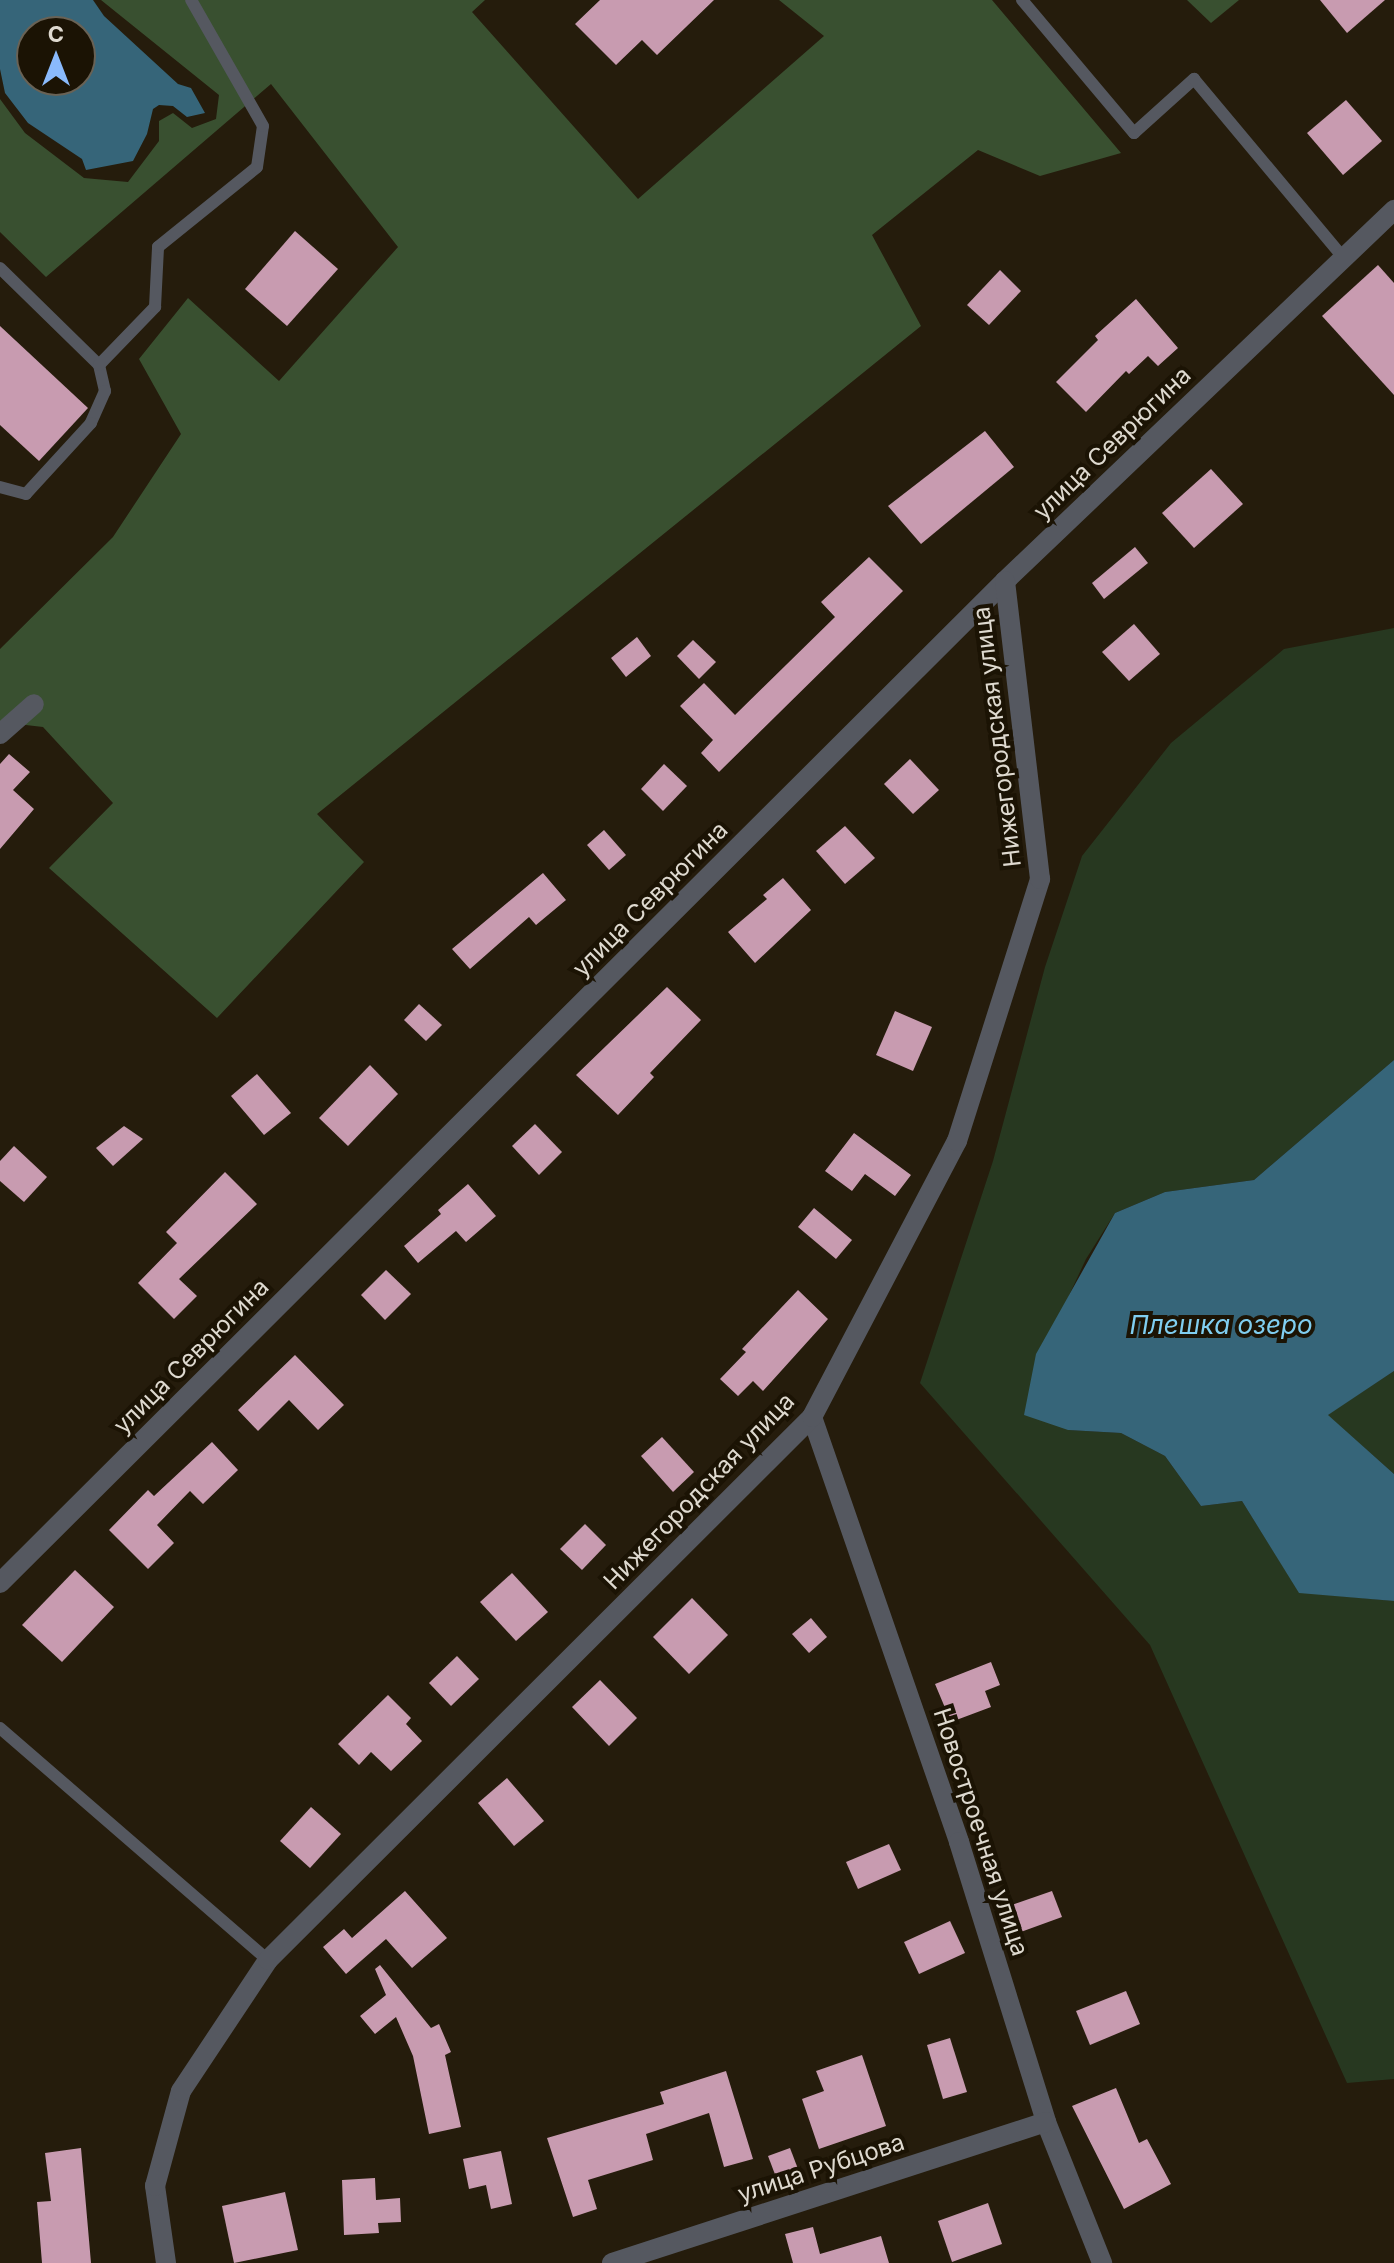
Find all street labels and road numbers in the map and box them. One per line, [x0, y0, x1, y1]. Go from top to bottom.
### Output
street label: улица Севрюгина [1027, 361, 1197, 525]
street label: Нижегородская улица [967, 605, 1027, 869]
street label: улица Севрюгина [566, 815, 734, 983]
street label: улица Севрюгина [107, 1272, 275, 1440]
street label: Нижегородская улица [598, 1387, 800, 1595]
street label: Новостроечная улица [927, 1705, 1035, 1959]
street label: улица Рубцова [734, 2127, 908, 2209]

